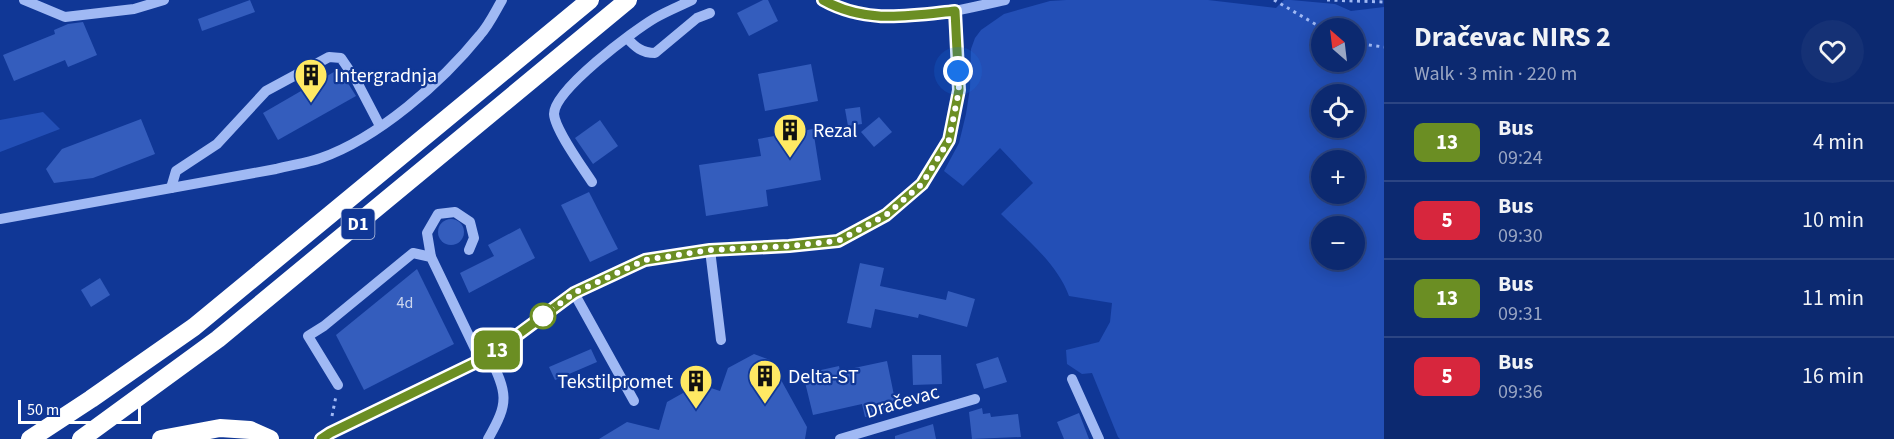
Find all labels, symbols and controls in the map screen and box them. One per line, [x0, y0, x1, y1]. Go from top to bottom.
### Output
text: Dračevac NIRS 2 [1414, 17, 1611, 57]
north arrow [1311, 18, 1365, 72]
map controls [1311, 18, 1365, 270]
button: heart [1801, 20, 1864, 83]
your location [943, 56, 973, 86]
building icon: Intergradnja [293, 57, 329, 104]
text: Walk · 3 min · 220 m [1414, 60, 1577, 88]
place label: Intergradnja [334, 62, 437, 90]
button: locate [1311, 84, 1365, 138]
building icon: Rezal [772, 112, 808, 159]
text: Bus [1498, 112, 1534, 144]
place label: Rezal [813, 117, 857, 145]
text: 4 min [1813, 126, 1864, 158]
text: 13 [1436, 127, 1458, 157]
text: 09:24 [1498, 144, 1543, 172]
button: + [1311, 150, 1365, 204]
text: Bus [1498, 190, 1534, 222]
text: 10 min [1802, 204, 1864, 236]
text: 5 [1441, 205, 1453, 235]
road number: D1 [342, 209, 374, 239]
button: − [1311, 216, 1365, 270]
text: 09:30 [1498, 222, 1543, 250]
text: Bus [1498, 268, 1534, 300]
text: 11 min [1802, 282, 1864, 314]
text: 13 [1436, 283, 1458, 313]
house number: 4d [397, 292, 413, 314]
text: 09:31 [1498, 300, 1543, 328]
unlabelled marker [530, 303, 556, 329]
line badge: 13 [470, 330, 524, 370]
text: 13 [486, 335, 508, 365]
text: Bus [1498, 346, 1534, 378]
building icon: Delta-ST [747, 358, 783, 405]
text: 16 min [1802, 360, 1864, 392]
text: 5 [1441, 361, 1453, 391]
building icon: Tekstilpromet [678, 363, 714, 410]
place label: Delta-ST [788, 363, 859, 391]
place label: Tekstilpromet [557, 368, 673, 396]
street label: Dračevac [862, 378, 943, 426]
text: 09:36 [1498, 378, 1543, 406]
scale bar [18, 397, 141, 424]
text: 50 m [27, 399, 59, 421]

